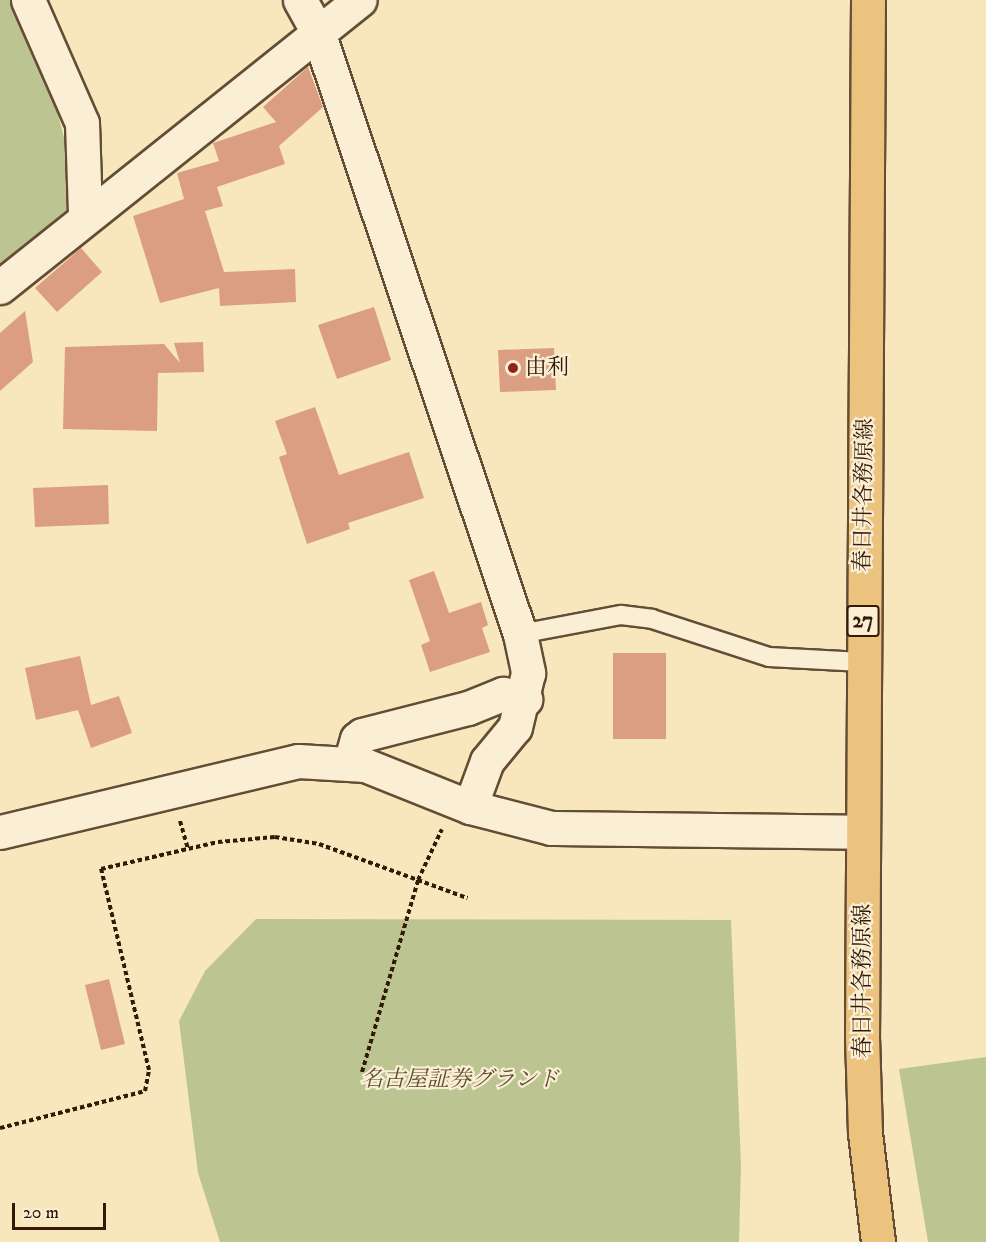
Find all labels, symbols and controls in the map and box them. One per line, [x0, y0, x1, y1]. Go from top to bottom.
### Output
place label: 由利 [525, 355, 569, 381]
marker: 由利 [506, 361, 520, 375]
street label: 春日井各務原線 [849, 418, 879, 572]
road number: 27 [846, 603, 880, 639]
street label: 春日井各務原線 [850, 904, 876, 1058]
park label: 名古屋証券グランド [361, 1067, 559, 1093]
scale bar [15, 1191, 110, 1229]
text: 20 m [23, 1202, 59, 1224]

